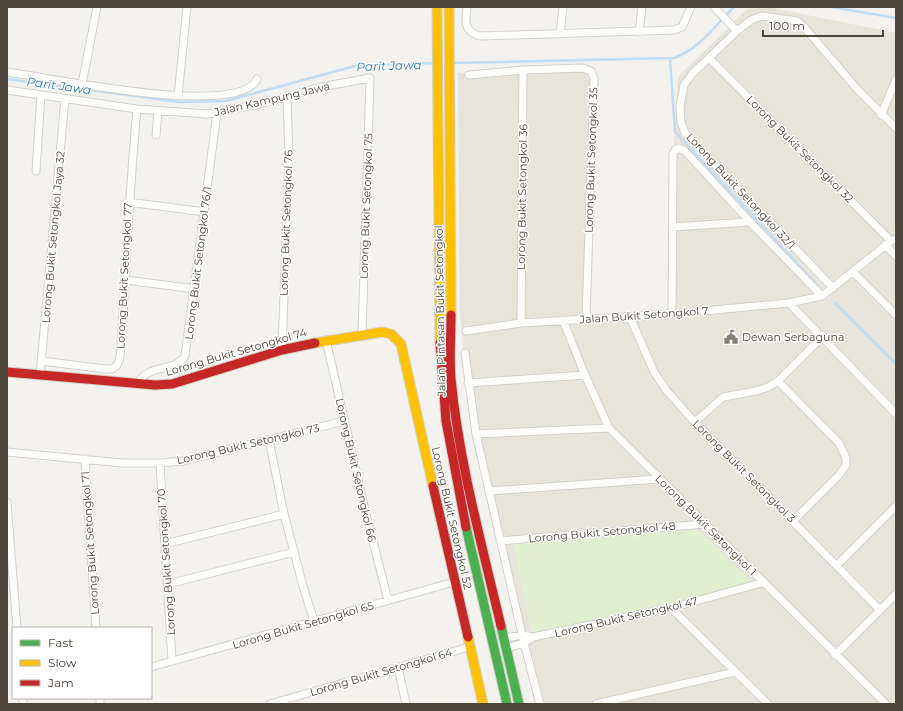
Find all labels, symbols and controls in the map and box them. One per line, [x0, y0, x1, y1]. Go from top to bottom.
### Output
scale bar [763, 12, 883, 38]
text: 100 m [769, 18, 805, 33]
water label: Parit Jawa [356, 57, 422, 74]
water label: Parit Jawa [26, 74, 92, 97]
street label: Jalan Kampung Jawa [212, 79, 331, 119]
street label: Lorong Bukit Setongkol 35 [581, 87, 601, 233]
street label: Lorong Bukit Setongkol 32 [743, 92, 857, 206]
street label: Lorong Bukit Setongkol 36 [514, 123, 530, 270]
street label: Lorong Bukit Setongkol 32/1 [683, 130, 799, 252]
street label: Lorong Bukit Setongkol 75 [356, 133, 376, 279]
street label: Lorong Bukit Setongkol 76 [276, 149, 296, 296]
street label: Lorong Bukit Setongkol Jaya 32 [38, 150, 68, 324]
street label: Lorong Bukit Setongkol 76/1 [182, 185, 214, 341]
street label: Lorong Bukit Setongkol 77 [113, 203, 135, 349]
street label: Jalan Pintasan Bukit Setongkol [432, 225, 449, 398]
street label: Jalan Bukit Setongkol 7 [578, 304, 709, 327]
street label: Lorong Bukit Setongkol 74 [164, 325, 309, 379]
public building icon: Dewan Serbaguna [723, 329, 739, 345]
place label: Dewan Serbaguna [742, 330, 844, 344]
street label: Lorong Bukit Setongkol 66 [333, 397, 379, 543]
street label: Lorong Bukit Setongkol 3 [690, 417, 798, 525]
street label: Lorong Bukit Setongkol 73 [175, 421, 321, 467]
street label: Lorong Bukit Setongkol 52 [429, 445, 475, 591]
street label: Lorong Bukit Setongkol 71 [78, 471, 102, 615]
street label: Lorong Bukit Setongkol 1 [652, 471, 760, 579]
street label: Lorong Bukit Setongkol 70 [154, 488, 178, 636]
street label: Lorong Bukit Setongkol 48 [528, 519, 676, 545]
street label: Lorong Bukit Setongkol 47 [553, 594, 699, 640]
street label: Lorong Bukit Setongkol 65 [231, 598, 375, 652]
legend [12, 627, 152, 699]
text: Fast [48, 635, 73, 650]
street label: Lorong Bukit Setongkol 64 [308, 645, 454, 699]
text: Slow [48, 655, 77, 670]
text: Jam [47, 675, 74, 690]

